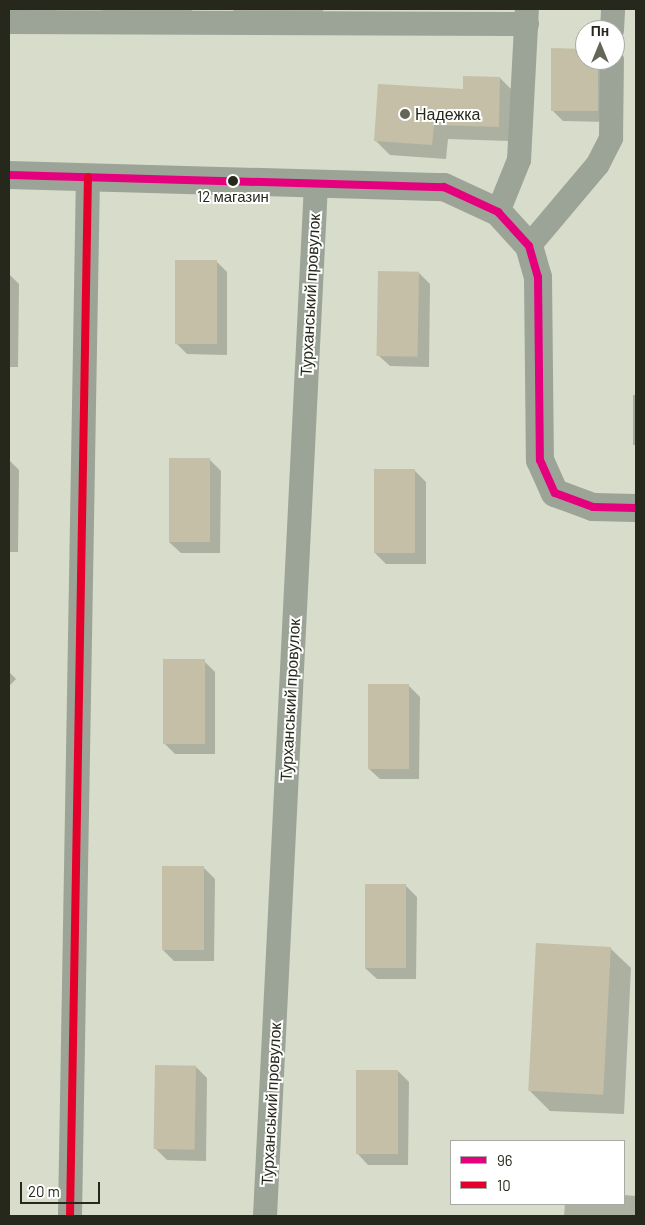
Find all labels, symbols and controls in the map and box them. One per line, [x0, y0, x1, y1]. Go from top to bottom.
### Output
north arrow [575, 20, 625, 70]
text: Пн [591, 22, 609, 39]
place label: Надежка [415, 104, 480, 124]
marker: Надежка [399, 108, 411, 120]
marker: 12 магазин [228, 176, 238, 186]
place label: 12 магазин [197, 188, 269, 206]
street label: Турханський провулок [296, 213, 324, 377]
street label: Турханський провулок [276, 618, 304, 782]
street label: Турханський провулок [257, 1022, 285, 1186]
legend [450, 1140, 625, 1205]
text: 96 [497, 1151, 513, 1169]
scale bar [22, 1172, 102, 1204]
text: 10 [497, 1176, 511, 1194]
text: 20 m [28, 1182, 60, 1200]

